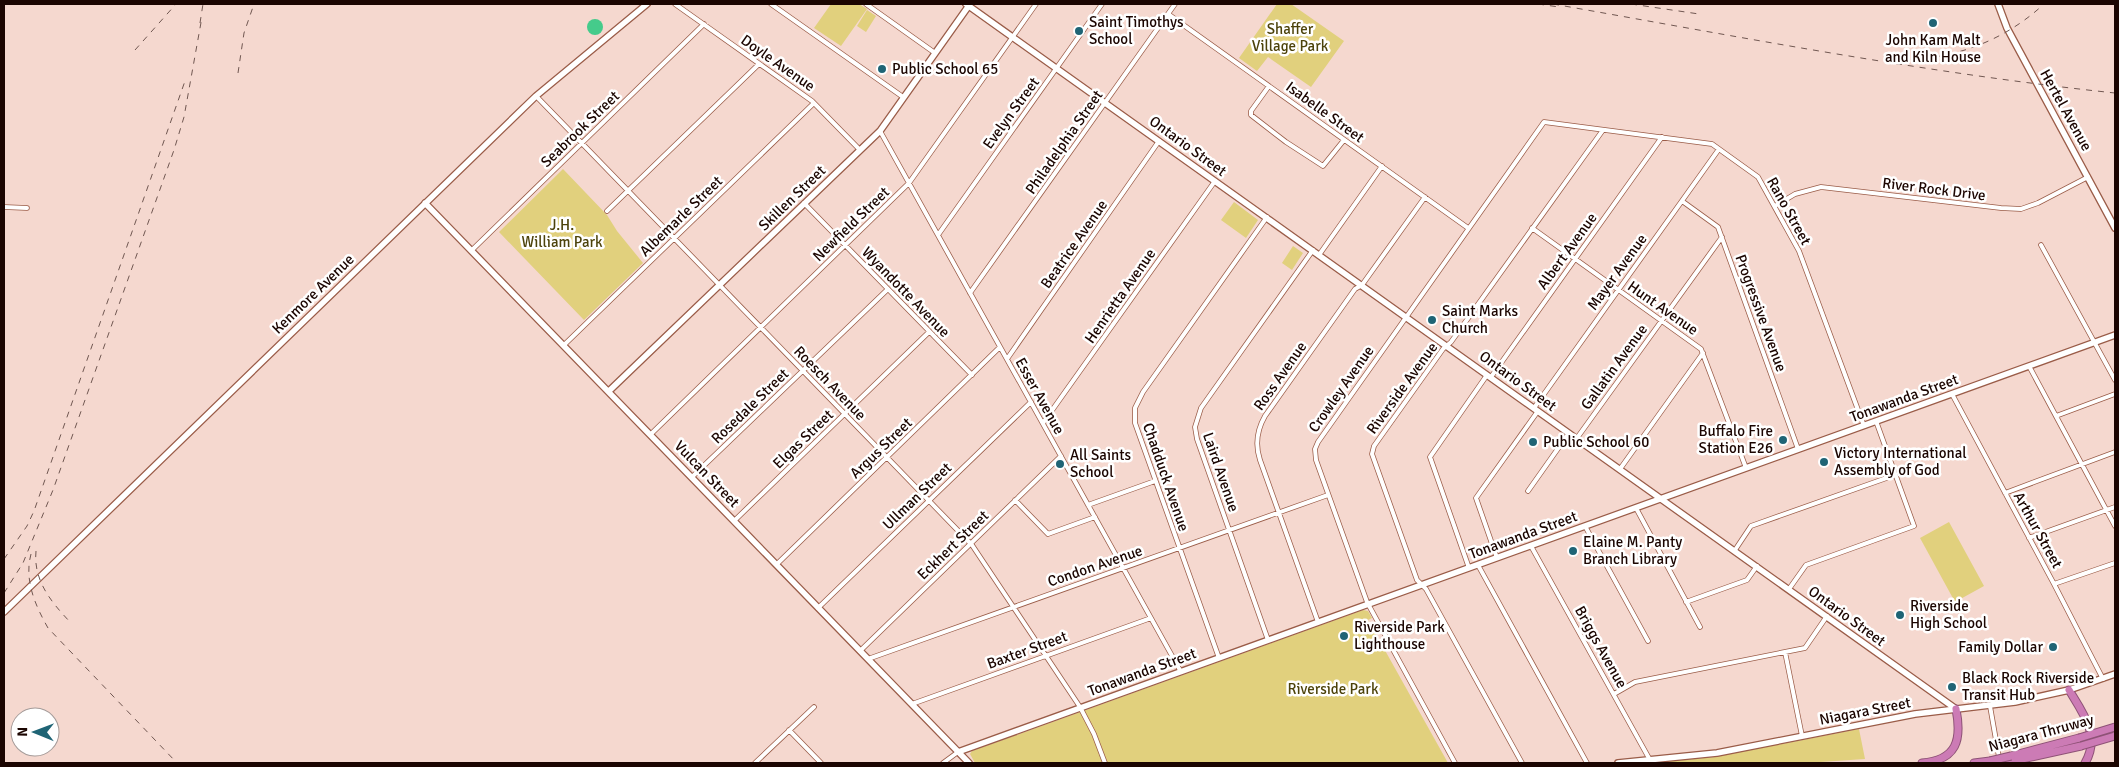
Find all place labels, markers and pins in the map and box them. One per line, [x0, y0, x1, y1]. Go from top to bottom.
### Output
place label: Saint Timothys School [1089, 13, 1184, 48]
marker: John Kam Malt and Kiln House [1927, 17, 1939, 29]
marker: Saint Timothys School [1073, 25, 1085, 37]
place label: John Kam Malt and Kiln House [1885, 31, 1981, 66]
place label: Public School 65 [892, 60, 998, 78]
marker: Public School 65 [876, 63, 888, 75]
place label: Saint Marks Church [1442, 302, 1519, 337]
marker: Saint Marks Church [1426, 314, 1438, 326]
place label: Buffalo Fire Station E26 [1699, 422, 1773, 457]
place label: Public School 60 [1543, 433, 1649, 451]
marker: Buffalo Fire Station E26 [1777, 434, 1789, 446]
marker: Public School 60 [1527, 436, 1539, 448]
place label: Victory International Assembly of God [1834, 444, 1967, 479]
place label: All Saints School [1070, 446, 1131, 481]
marker: Victory International Assembly of God [1818, 456, 1830, 468]
marker: All Saints School [1054, 458, 1066, 470]
place label: Elaine M. Panty Branch Library [1583, 533, 1682, 568]
marker: Elaine M. Panty Branch Library [1567, 545, 1579, 557]
place label: Riverside High School [1910, 597, 1987, 632]
marker: Riverside High School [1894, 609, 1906, 621]
place label: Riverside Park Lighthouse [1354, 618, 1445, 653]
marker: Riverside Park Lighthouse [1338, 630, 1350, 642]
place label: Family Dollar [1958, 638, 2043, 656]
marker: Family Dollar [2047, 641, 2059, 653]
place label: Black Rock Riverside Transit Hub [1962, 669, 2094, 704]
marker: Black Rock Riverside Transit Hub [1946, 681, 1958, 693]

